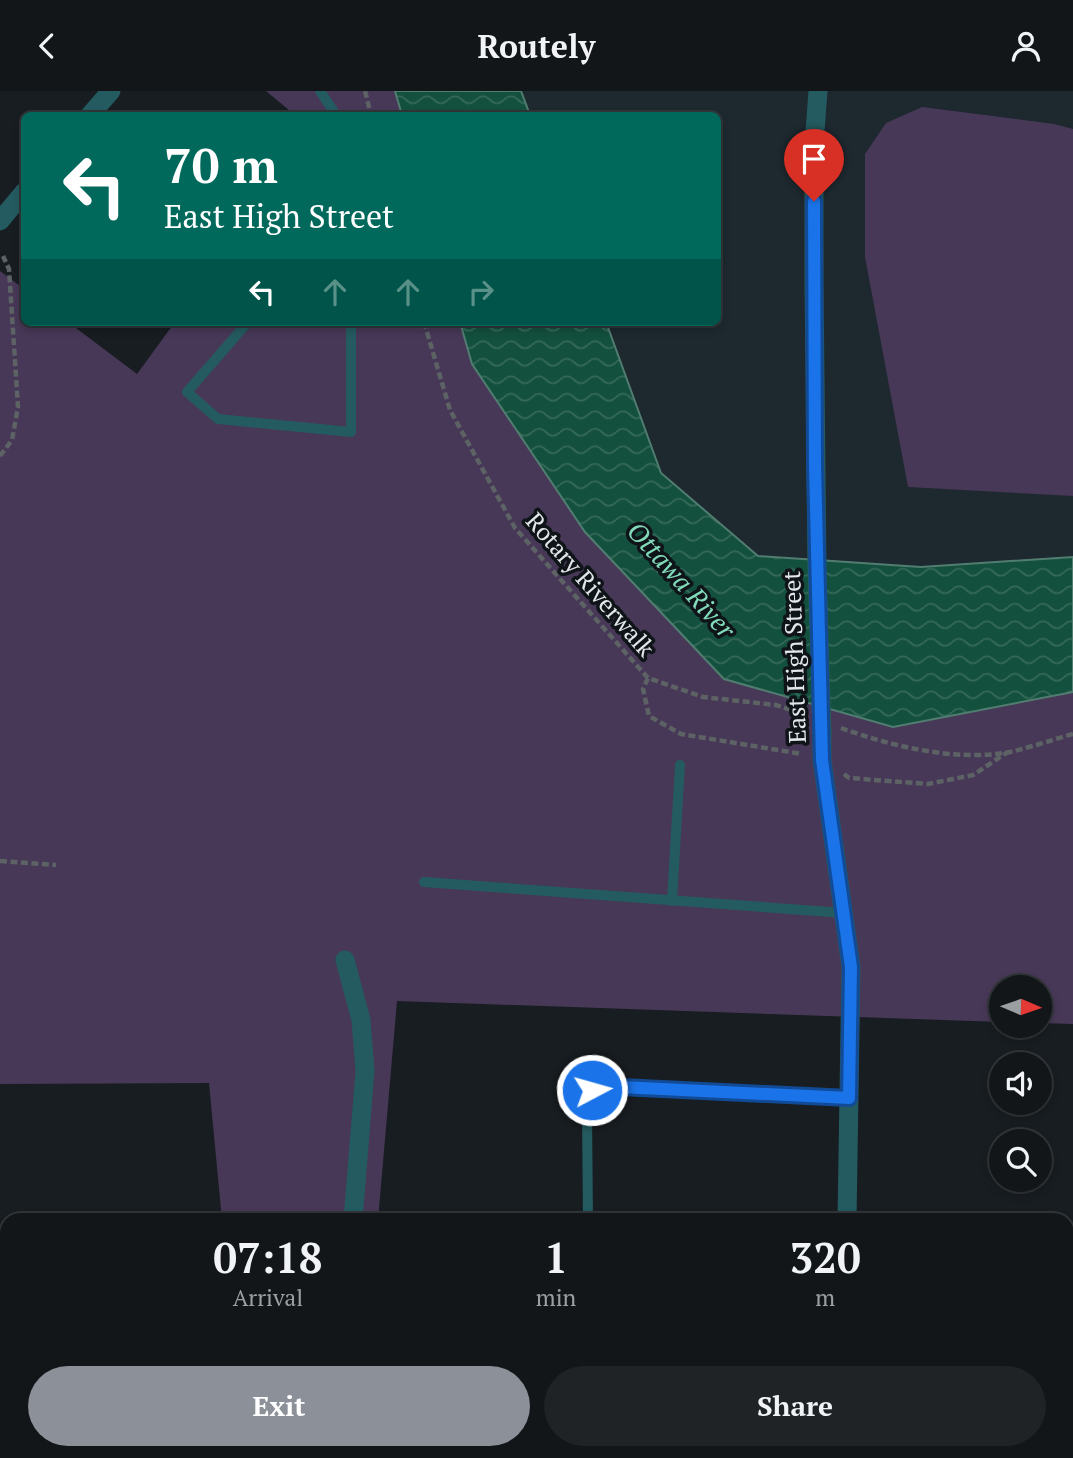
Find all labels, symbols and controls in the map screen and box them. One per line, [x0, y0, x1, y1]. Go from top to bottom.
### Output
text: Routely [478, 25, 595, 67]
icon: back [28, 27, 66, 65]
icon: person [1007, 27, 1045, 65]
pin [784, 129, 844, 201]
text: 70 m [164, 132, 278, 197]
icon: left [49, 140, 140, 231]
icon: arrive [795, 140, 833, 178]
text: East High Street [164, 195, 394, 237]
icon: left [243, 273, 281, 311]
icon: ahead [316, 273, 354, 311]
icon: ahead [389, 273, 427, 311]
icon: right [462, 273, 500, 311]
street label: Rotary Riverwalk [519, 505, 663, 664]
water label: Ottawa River [620, 514, 744, 646]
street label: East High Street [775, 570, 813, 744]
north arrow [989, 975, 1052, 1038]
map controls [989, 975, 1052, 1192]
button: sound [989, 1052, 1052, 1115]
position arrow [555, 1053, 629, 1127]
button: search [989, 1129, 1052, 1192]
text: 07:18 [213, 1229, 323, 1285]
text: 1 [544, 1229, 568, 1285]
text: 320 [790, 1229, 861, 1285]
text: Arrival [233, 1282, 303, 1313]
text: min [536, 1282, 576, 1313]
text: m [815, 1282, 835, 1313]
button: Exit [28, 1366, 530, 1446]
button: Share [544, 1366, 1046, 1446]

